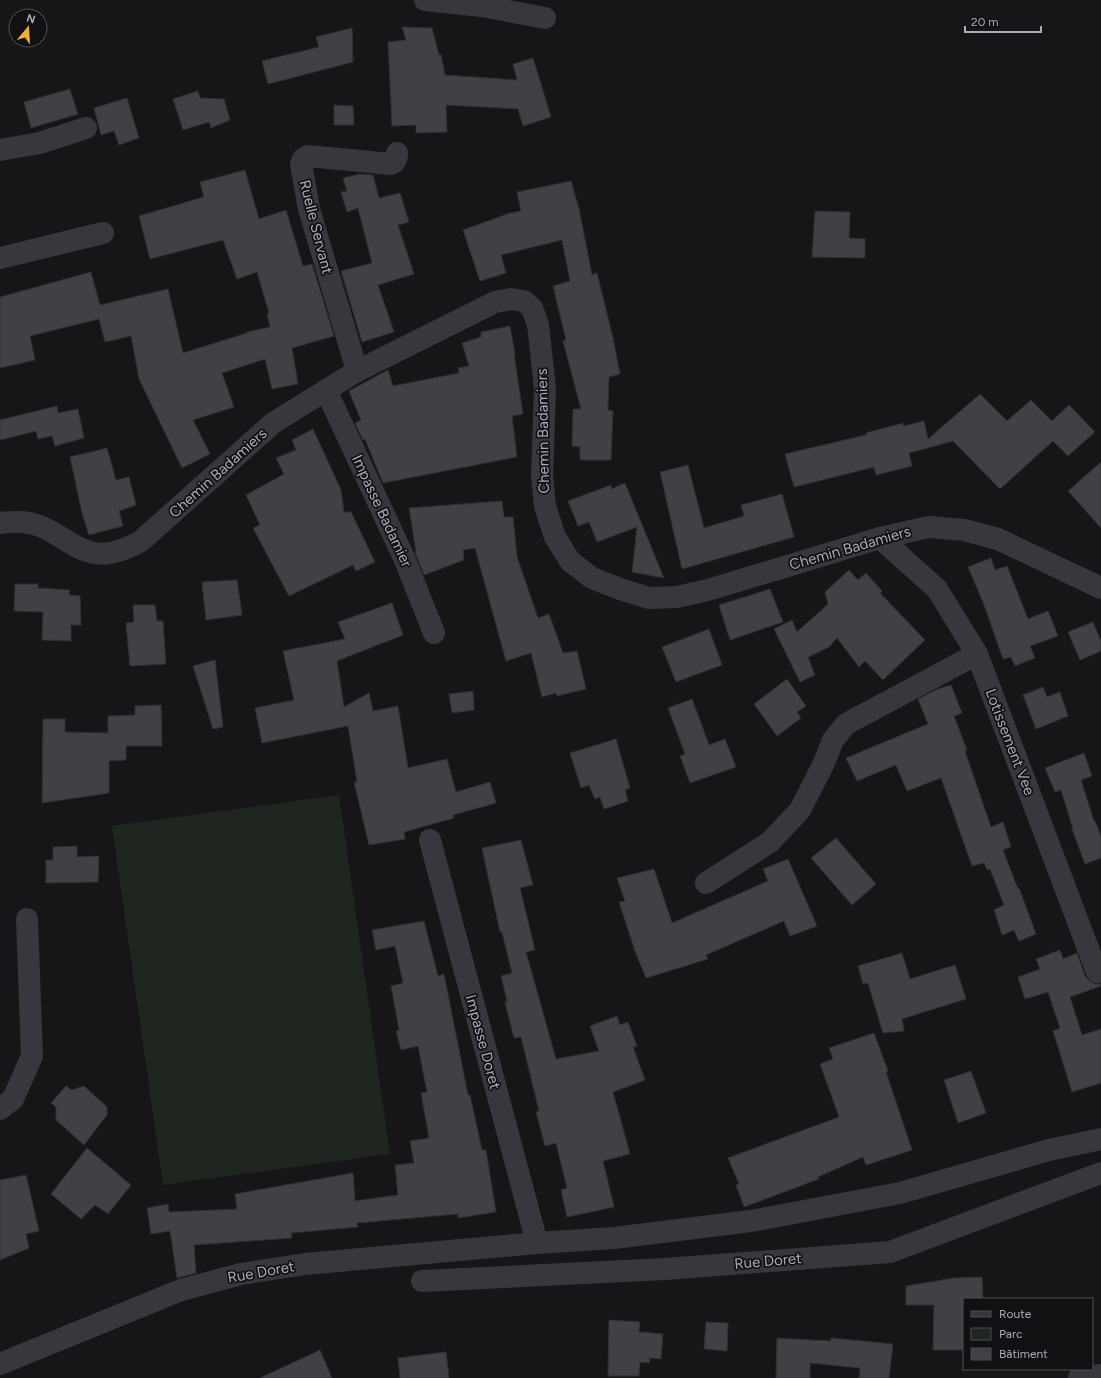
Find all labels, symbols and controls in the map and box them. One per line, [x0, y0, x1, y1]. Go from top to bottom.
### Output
north arrow [8, 8, 48, 48]
scale bar [965, 8, 1041, 34]
text: N [25, 11, 37, 26]
text: 20 m [971, 15, 999, 29]
street label: Ruelle Servant [296, 178, 336, 276]
street label: Chemin Badamiers [533, 368, 553, 494]
street label: Chemin Badamiers [165, 424, 271, 522]
street label: Impasse Badamier [348, 452, 416, 570]
street label: Chemin Badamiers [787, 522, 913, 574]
street label: Lotissement Vee [981, 686, 1039, 798]
street label: Impasse Doret [462, 993, 504, 1092]
street label: Rue Doret [734, 1249, 803, 1273]
street label: Rue Doret [226, 1257, 296, 1287]
legend [963, 1298, 1093, 1370]
text: Route [999, 1307, 1032, 1321]
text: Parc [999, 1327, 1023, 1341]
text: Bâtiment [999, 1347, 1048, 1361]

